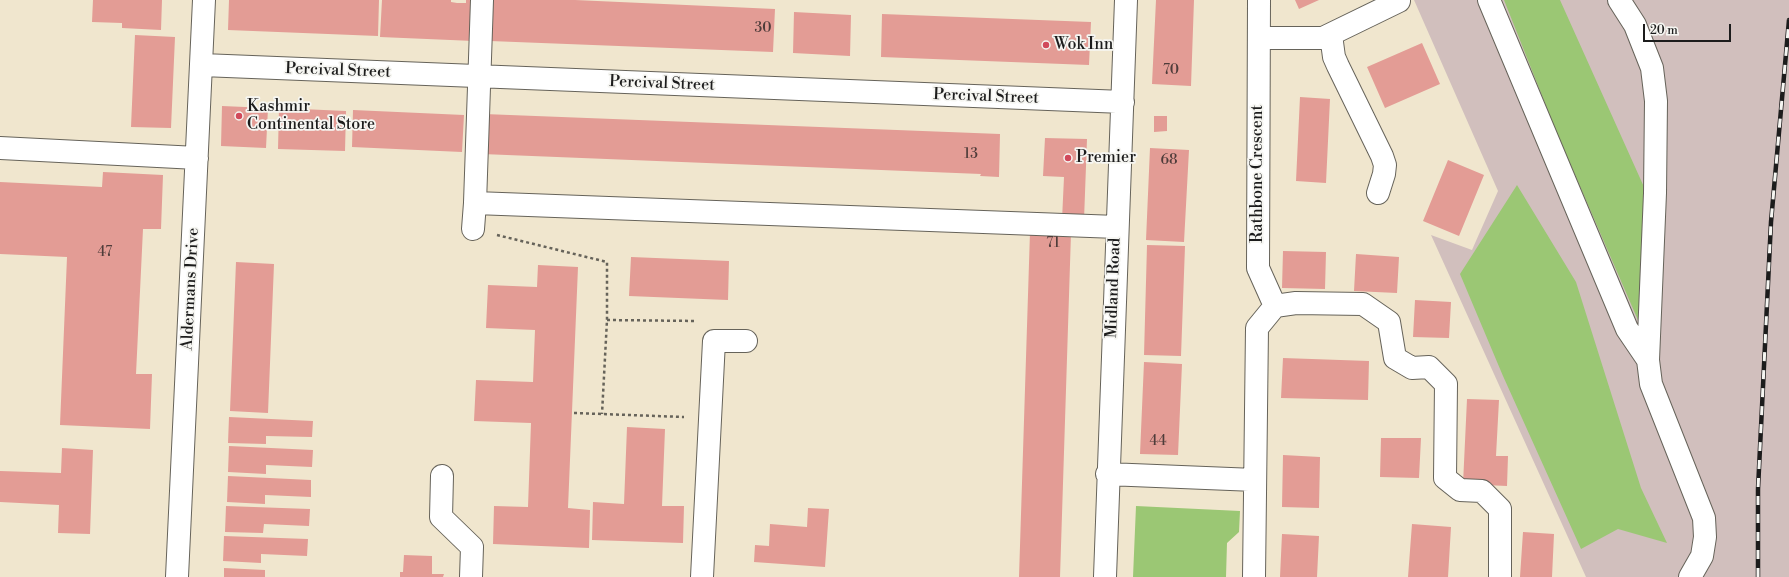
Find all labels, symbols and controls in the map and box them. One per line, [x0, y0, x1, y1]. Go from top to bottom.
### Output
scale bar [1645, 16, 1733, 42]
house number: 30 [754, 21, 772, 37]
text: 20 m [1650, 23, 1678, 38]
place label: Wok Inn [1054, 35, 1113, 55]
marker: Wok Inn [1041, 40, 1051, 50]
street label: Percival Street [285, 60, 391, 82]
house number: 70 [1163, 63, 1179, 79]
street label: Percival Street [609, 73, 715, 95]
street label: Percival Street [933, 86, 1039, 108]
place label: Kashmir Continental Store [247, 97, 375, 135]
street label: Rathbone Crescent [1248, 105, 1268, 243]
marker: Kashmir Continental Store [234, 111, 244, 121]
house number: 13 [964, 147, 978, 163]
place label: Premier [1076, 148, 1136, 168]
marker: Premier [1063, 153, 1073, 163]
house number: 68 [1160, 153, 1178, 169]
street label: Aldermans Drive [178, 227, 204, 351]
house number: 71 [1046, 236, 1060, 252]
street label: Midland Road [1103, 238, 1125, 338]
house number: 47 [98, 245, 112, 261]
house number: 44 [1150, 434, 1166, 450]

